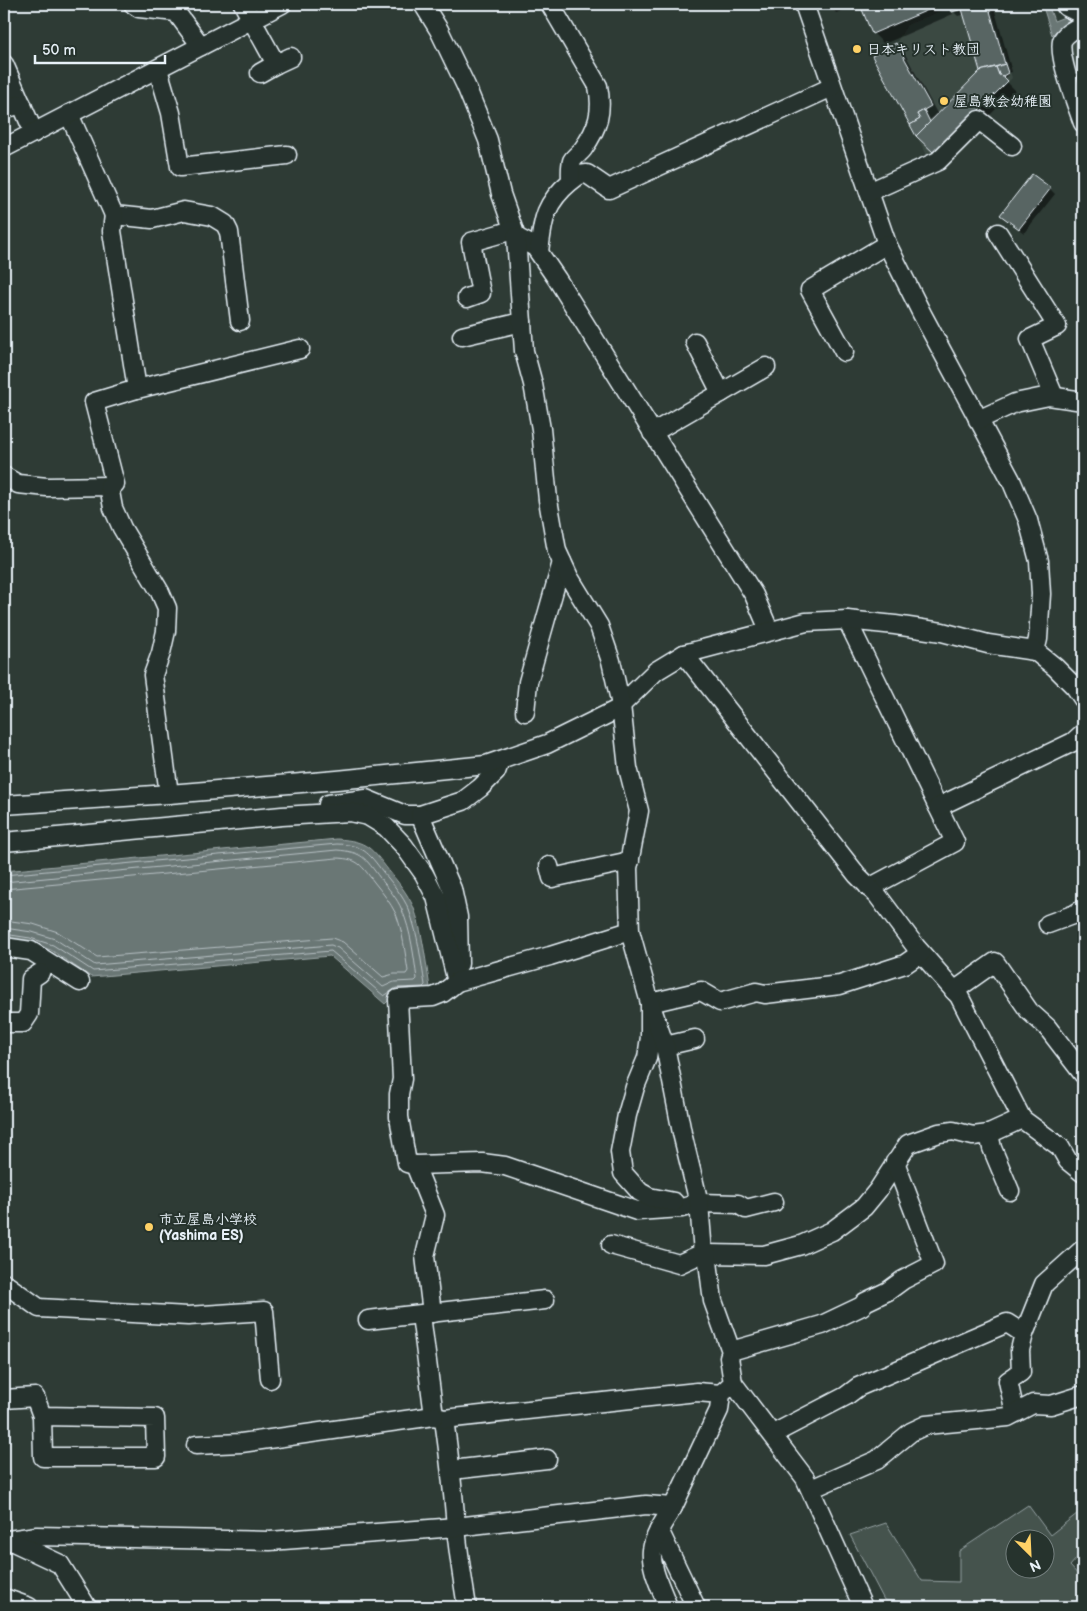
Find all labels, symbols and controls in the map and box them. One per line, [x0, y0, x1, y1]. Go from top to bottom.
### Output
scale bar [35, 32, 165, 64]
text: 50 m [42, 41, 76, 60]
place label: 日本キリスト教団 [867, 41, 980, 58]
marker: 日本キリスト教団 [851, 43, 863, 55]
place label: 屋島教会幼稚園 [954, 93, 1052, 110]
marker: 屋島教会幼稚園 [938, 95, 950, 107]
place label: 市立屋島小学校 (Yashima ES) [159, 1211, 257, 1244]
marker: 市立屋島小学校 (Yashima ES) [143, 1221, 155, 1233]
north arrow [1004, 1528, 1054, 1578]
text: N [1027, 1556, 1043, 1575]

